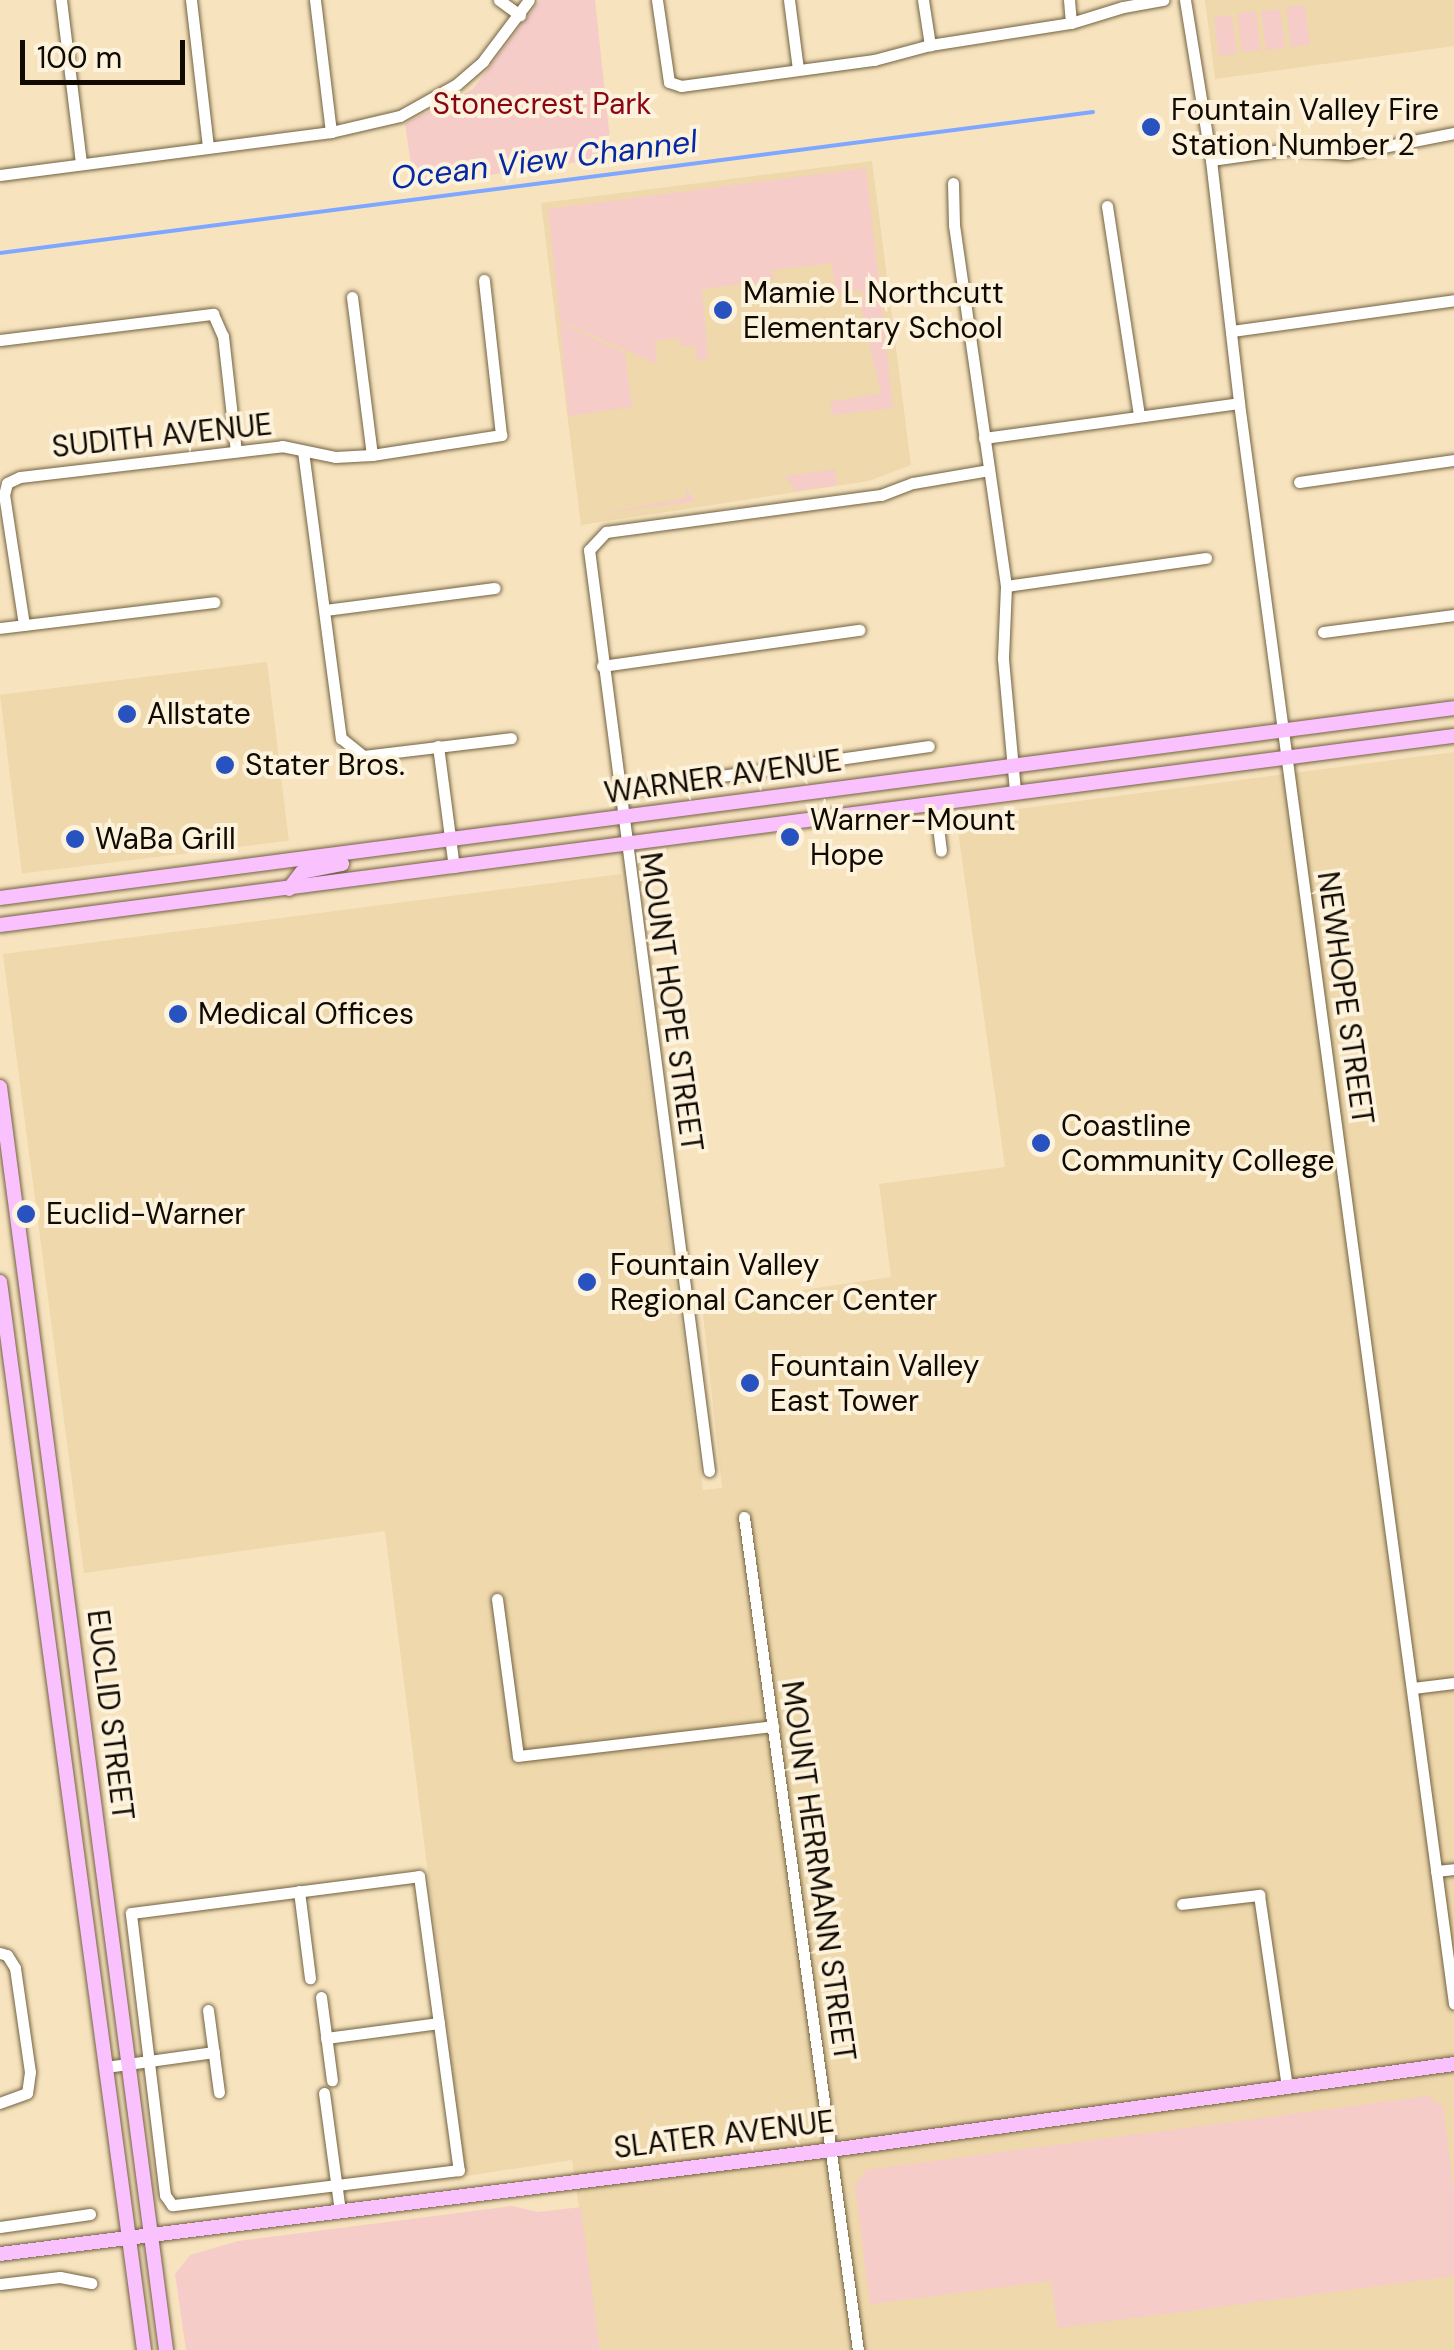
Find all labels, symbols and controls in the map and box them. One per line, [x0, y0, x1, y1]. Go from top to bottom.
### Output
scale bar [25, 20, 190, 82]
text: 100 m [37, 38, 122, 77]
park label: Stonecrest Park [433, 86, 651, 122]
place label: Fountain Valley Fire Station Number 2 [1171, 92, 1439, 162]
marker: Fountain Valley Fire Station Number 2 [1140, 116, 1162, 138]
water label: Ocean View Channel [389, 122, 699, 198]
place label: Mamie L Northcutt Elementary School [743, 275, 1004, 346]
marker: Mamie L Northcutt Elementary School [712, 299, 734, 321]
street label: SUDITH AVENUE [50, 407, 274, 465]
place label: Allstate [147, 696, 251, 732]
marker: Allstate [116, 703, 138, 725]
street label: WARNER AVENUE [602, 743, 844, 811]
place label: Stater Bros. [245, 747, 405, 783]
marker: Stater Bros. [214, 754, 236, 776]
place label: Warner-Mount Hope [810, 802, 1016, 872]
place label: WaBa Grill [95, 821, 236, 857]
marker: Warner-Mount Hope [779, 826, 801, 848]
marker: WaBa Grill [64, 828, 86, 850]
street label: MOUNT HOPE STREET [632, 850, 710, 1154]
street label: NEWHOPE STREET [1309, 869, 1381, 1127]
place label: Medical Offices [198, 996, 414, 1032]
marker: Medical Offices [167, 1003, 189, 1025]
place label: Coastline Community College [1061, 1108, 1335, 1178]
marker: Coastline Community College [1030, 1132, 1052, 1154]
place label: Euclid-Warner [46, 1196, 245, 1232]
marker: Euclid-Warner [15, 1203, 37, 1225]
place label: Fountain Valley Regional Cancer Center [610, 1247, 937, 1318]
marker: Fountain Valley Regional Cancer Center [574, 1269, 600, 1295]
place label: Fountain Valley East Tower [770, 1348, 979, 1418]
marker: Fountain Valley East Tower [739, 1372, 761, 1394]
street label: EUCLID STREET [79, 1608, 141, 1822]
street label: MOUNT HERRMANN STREET [773, 1679, 863, 2063]
street label: SLATER AVENUE [612, 2104, 836, 2166]

